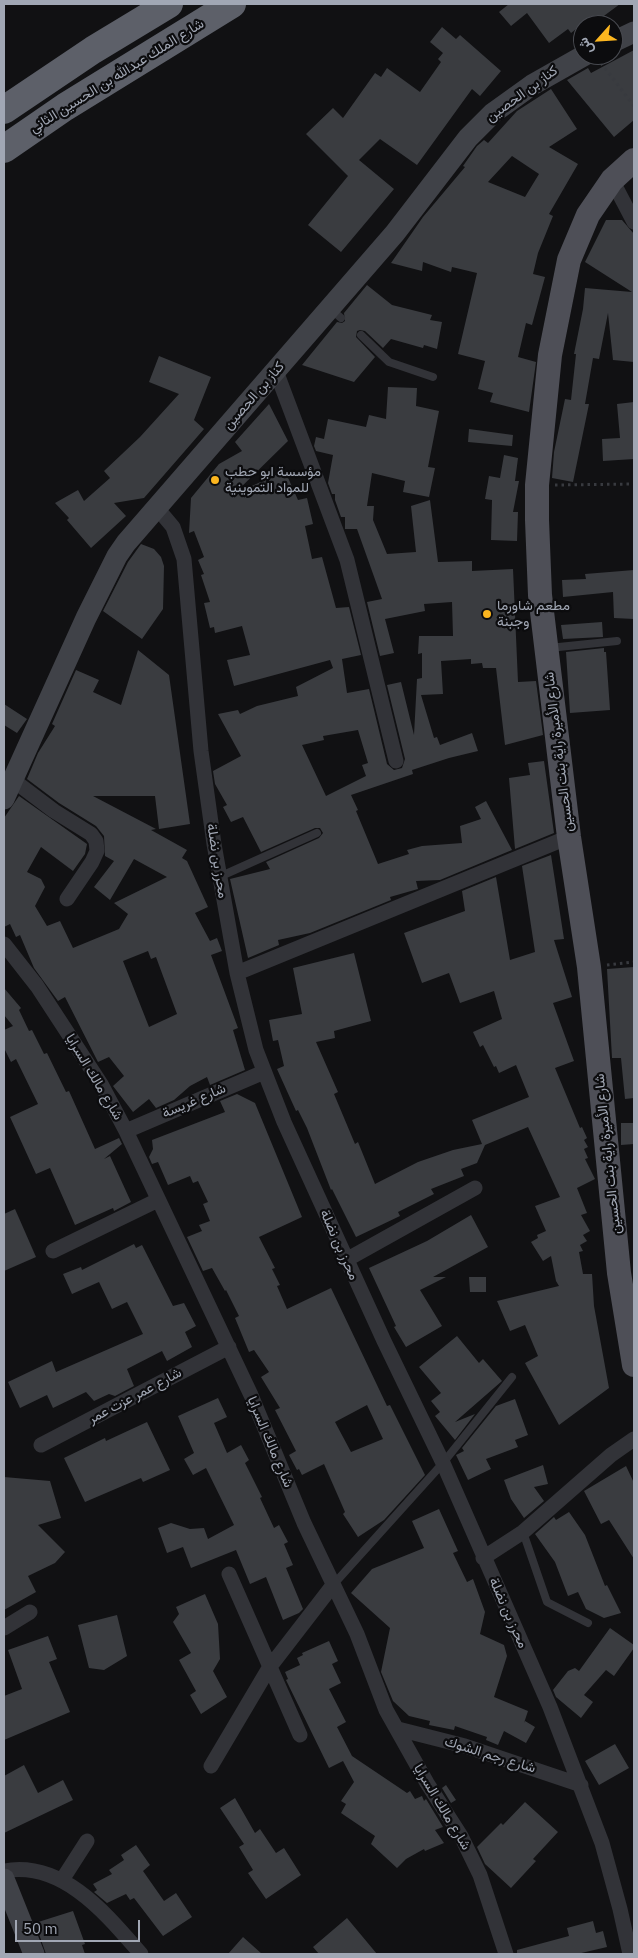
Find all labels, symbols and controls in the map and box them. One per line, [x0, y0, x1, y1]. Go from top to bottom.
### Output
street label: شارع الملك عبدالله بن الحسين الثاني [27, 15, 207, 137]
north arrow [573, 15, 623, 65]
text: ش [574, 35, 597, 58]
street label: كناز بن الحصين [483, 62, 561, 126]
street label: كناز بن الحصين [220, 359, 288, 433]
place label: مؤسسة ابو حطب للمواد التموينية [225, 464, 321, 497]
marker: مؤسسة ابو حطب للمواد التموينية [209, 474, 221, 486]
place label: مطعم شاورما وجبنة [497, 598, 570, 630]
marker: مطعم شاورما وجبنة [481, 608, 493, 620]
street label: شارع الأميرة راية بنت الحسين [541, 671, 577, 833]
street label: محرز بن نضلة [203, 822, 231, 900]
street label: شارع مالك السرايا [62, 1031, 126, 1123]
street label: شارع الأميرة راية بنت الحسين [591, 1073, 625, 1235]
street label: شارع غريسة [160, 1080, 228, 1122]
street label: محرز بن نضلة [316, 1207, 362, 1283]
street label: شارع عمر عزت عمر [85, 1364, 185, 1428]
street label: شارع مالك السرايا [243, 1394, 297, 1490]
street label: محرز بن نضلة [485, 1575, 531, 1651]
street label: شارع رجم الشوك [442, 1733, 538, 1777]
street label: شارع مالك السرايا [410, 1761, 474, 1853]
scale bar [18, 1910, 142, 1942]
text: 50 m [23, 1919, 58, 1938]

